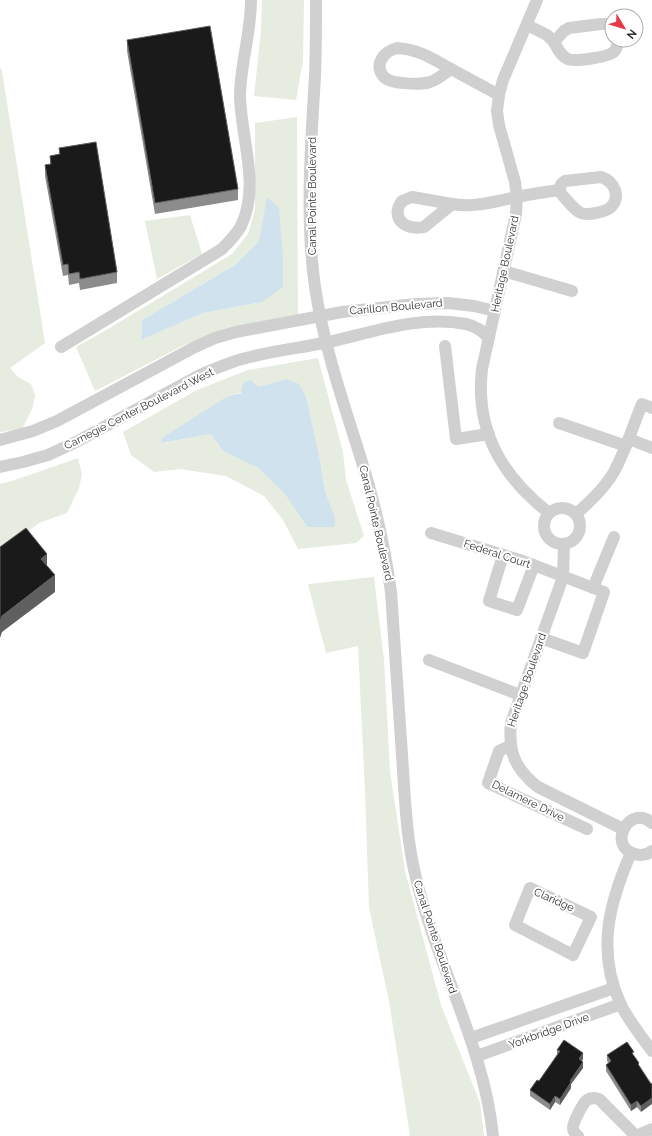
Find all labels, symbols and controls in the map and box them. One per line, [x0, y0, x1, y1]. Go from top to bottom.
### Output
north arrow [604, 8, 644, 48]
text: N [624, 27, 639, 41]
street label: Canal Pointe Boulevard [306, 137, 319, 255]
street label: Heritage Boulevard [488, 214, 522, 314]
street label: Carillon Boulevard [349, 296, 443, 318]
street label: Carnegie Center Boulevard West [62, 365, 216, 453]
street label: Canal Pointe Boulevard [356, 464, 396, 582]
street label: Federal Court [462, 537, 532, 571]
street label: Heritage Boulevard [505, 631, 549, 729]
street label: Delamere Drive [490, 778, 567, 824]
street label: Canal Pointe Boulevard [411, 879, 460, 995]
street label: Claridge [532, 885, 577, 915]
street label: Yorkbridge Drive [507, 1010, 591, 1052]

